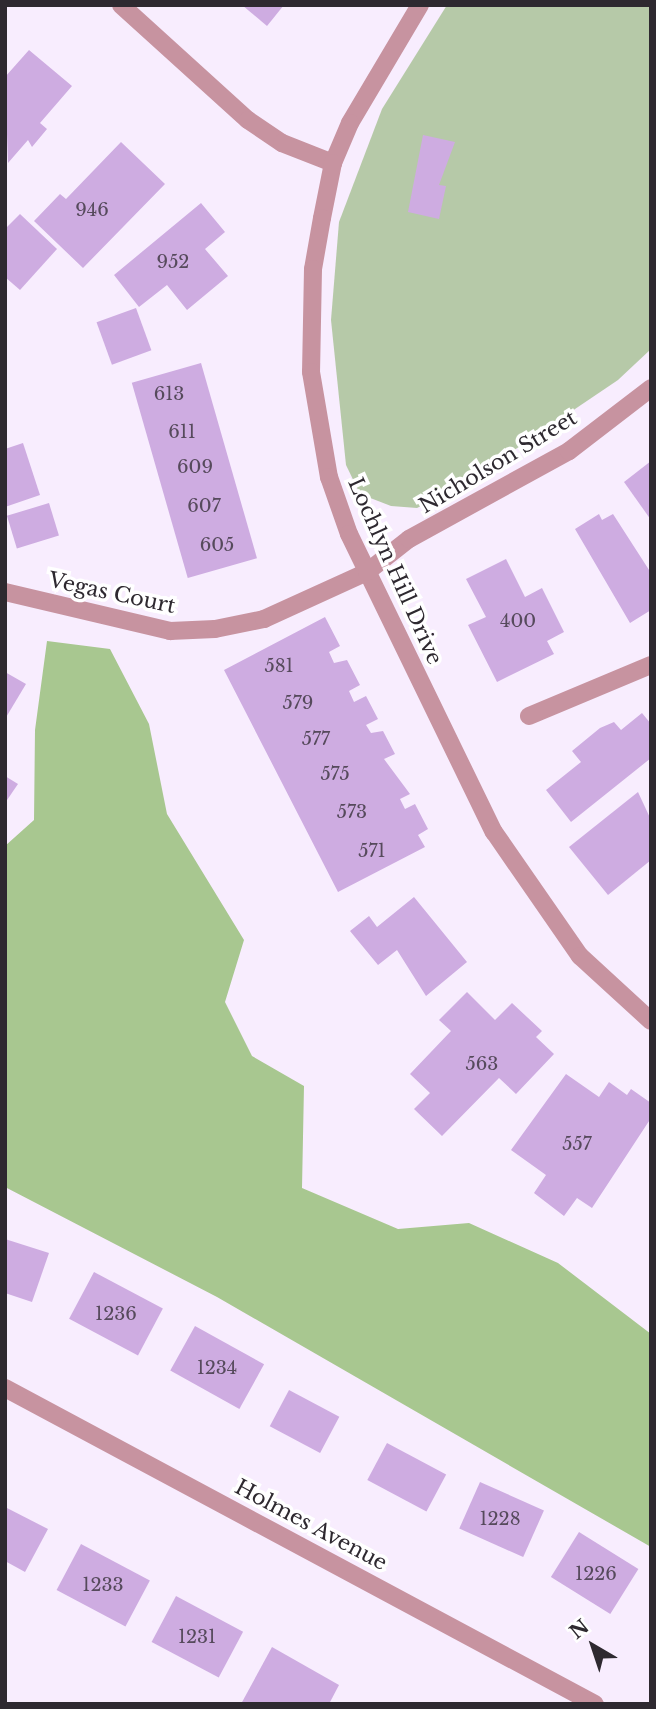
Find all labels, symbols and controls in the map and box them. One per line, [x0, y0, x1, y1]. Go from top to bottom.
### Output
house number: 946 [75, 199, 109, 221]
house number: 952 [157, 251, 189, 273]
house number: 613 [154, 383, 184, 405]
street label: Nicholson Street [415, 405, 581, 519]
house number: 611 [168, 421, 196, 443]
house number: 609 [177, 456, 213, 478]
street label: Lochlyn Hill Drive [342, 474, 448, 668]
house number: 607 [187, 495, 221, 517]
house number: 605 [200, 534, 234, 556]
street label: Vegas Court [46, 567, 178, 619]
house number: 400 [500, 610, 536, 632]
house number: 581 [264, 655, 294, 677]
house number: 579 [283, 692, 313, 714]
house number: 577 [302, 728, 330, 750]
house number: 575 [320, 763, 350, 785]
house number: 573 [337, 801, 367, 823]
house number: 571 [358, 840, 386, 862]
house number: 563 [466, 1053, 498, 1075]
house number: 557 [562, 1133, 592, 1155]
house number: 1236 [95, 1303, 137, 1325]
house number: 1234 [197, 1357, 237, 1379]
street label: Holmes Avenue [230, 1474, 392, 1576]
house number: 1228 [479, 1508, 521, 1530]
house number: 1226 [575, 1563, 617, 1585]
house number: 1233 [82, 1574, 124, 1596]
north arrow [558, 1611, 628, 1681]
text: N [565, 1615, 594, 1644]
house number: 1231 [178, 1626, 216, 1648]

